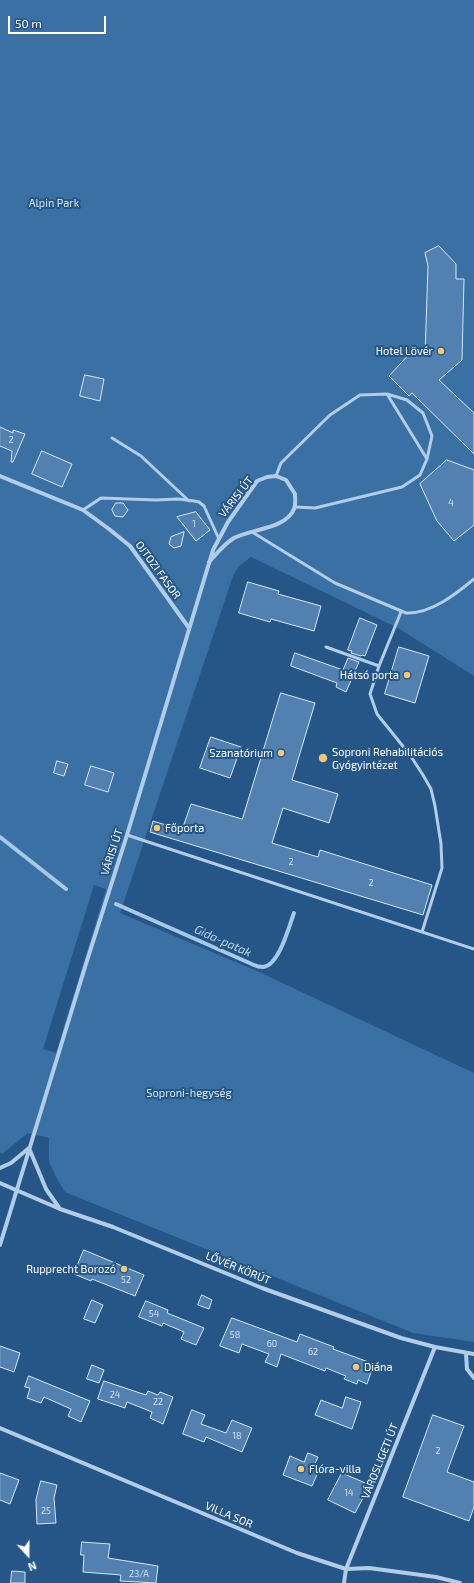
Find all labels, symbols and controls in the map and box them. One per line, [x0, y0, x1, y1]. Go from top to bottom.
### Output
scale bar [10, 8, 108, 34]
text: 50 m [15, 16, 42, 30]
park label: Alpin Park [29, 196, 79, 210]
place label: Hotel Lövér [376, 344, 433, 358]
marker: Hotel Lövér [436, 346, 446, 356]
house number: 2 [8, 435, 14, 445]
street label: VÁRISI ÚT [216, 474, 256, 520]
house number: 4 [448, 498, 454, 508]
house number: 1 [192, 519, 196, 529]
street label: OJTOZI FASOR [133, 538, 183, 602]
place label: Hátsó porta [340, 668, 399, 682]
marker: Hátsó porta [402, 670, 412, 680]
place label: Soproni Rehabilitációs Gyógyintézet [332, 745, 443, 771]
place label: Szanatórium [209, 746, 273, 760]
marker: Szanatórium [276, 748, 286, 758]
marker: Soproni Rehabilitációs Gyógyintézet [317, 752, 329, 764]
place label: Főporta [165, 821, 204, 835]
marker: Főporta [152, 823, 162, 833]
street label: VÁRISI ÚT [98, 827, 126, 877]
house number: 2 [288, 857, 294, 867]
house number: 2 [368, 878, 374, 888]
water label: Gida-patak [192, 922, 254, 960]
park label: Soproni-hegység [146, 1086, 232, 1100]
street label: LŐVÉR KÖRÚT [204, 1249, 272, 1287]
place label: Rupprecht Borozó [26, 1262, 116, 1276]
marker: Rupprecht Borozó [119, 1264, 129, 1274]
house number: 52 [121, 1275, 131, 1285]
house number: 54 [149, 1309, 159, 1319]
house number: 58 [230, 1330, 240, 1340]
house number: 60 [267, 1339, 277, 1349]
house number: 62 [308, 1347, 318, 1357]
place label: Diána [364, 1360, 393, 1374]
marker: Diána [351, 1362, 361, 1372]
house number: 24 [110, 1390, 120, 1400]
house number: 22 [153, 1397, 163, 1407]
street label: VÁROSLIGETI ÚT [359, 1421, 401, 1501]
house number: 18 [232, 1431, 242, 1441]
house number: 2 [435, 1446, 441, 1456]
place label: Flóra-villa [309, 1462, 361, 1476]
marker: Flóra-villa [296, 1464, 306, 1474]
house number: 14 [344, 1488, 354, 1498]
street label: VILLA SOR [203, 1499, 255, 1531]
house number: 25 [41, 1506, 51, 1516]
north arrow [8, 1535, 48, 1575]
text: N [26, 1559, 39, 1574]
house number: 23/A [129, 1569, 149, 1579]

